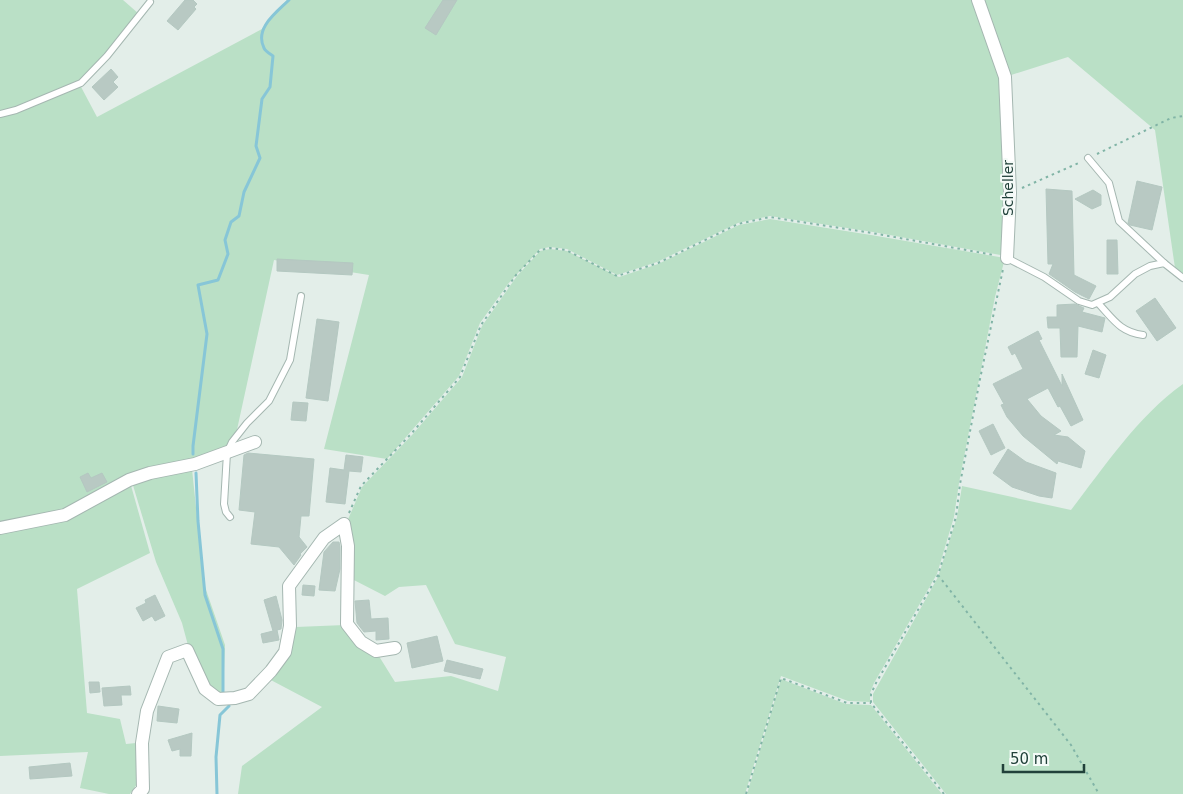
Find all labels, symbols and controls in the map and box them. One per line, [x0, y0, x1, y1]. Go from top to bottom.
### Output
street label: Scheller [1000, 160, 1016, 216]
scale bar [1003, 742, 1084, 774]
text: 50 m [1010, 750, 1048, 768]

